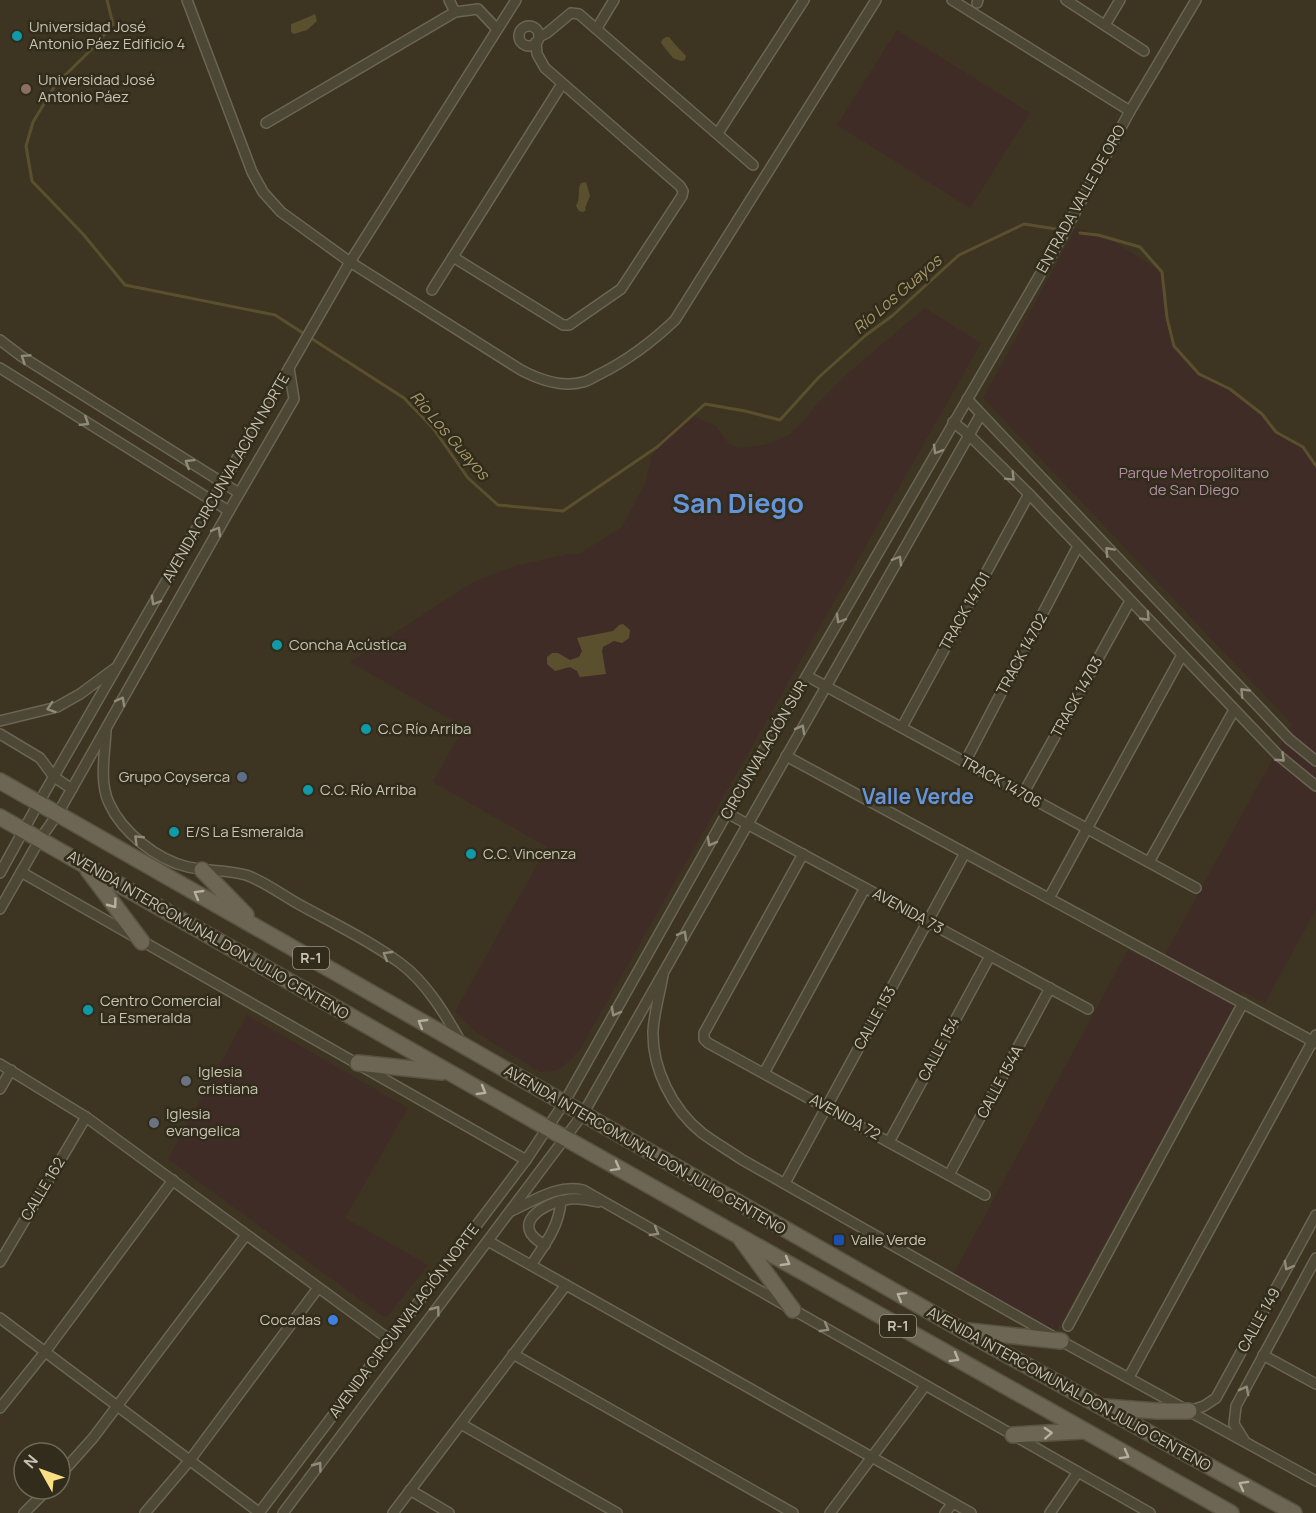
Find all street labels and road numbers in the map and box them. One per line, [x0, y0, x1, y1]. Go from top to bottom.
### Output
street label: ENTRADA VALLE DE ORO [1031, 121, 1130, 277]
street label: AVENIDA CIRCUNVALACIÓN NORTE [157, 369, 294, 586]
street label: TRACK 14701 [934, 568, 995, 654]
street label: TRACK 14702 [991, 609, 1052, 698]
street label: TRACK 14703 [1046, 652, 1107, 741]
street label: CIRCUNVALACIÓN SUR [715, 677, 812, 823]
street label: TRACK 14706 [957, 750, 1046, 813]
street label: AVENIDA INTERCOMUNAL DON JULIO CENTENO [64, 845, 353, 1024]
street label: AVENIDA 73 [869, 882, 947, 939]
road number: R-1 [293, 947, 329, 969]
street label: CALLE 153 [849, 982, 901, 1053]
street label: CALLE 154 [913, 1013, 964, 1085]
street label: CALLE 154A [972, 1041, 1028, 1122]
street label: AVENIDA INTERCOMUNAL DON JULIO CENTENO [501, 1060, 790, 1239]
street label: AVENIDA 72 [806, 1088, 885, 1145]
street label: CALLE 162 [15, 1153, 70, 1224]
street label: AVENIDA CIRCUNVALACIÓN NORTE [324, 1219, 484, 1422]
street label: CALLE 149 [1232, 1284, 1285, 1356]
street label: AVENIDA INTERCOMUNAL DON JULIO CENTENO [923, 1301, 1215, 1476]
road number: R-1 [880, 1315, 916, 1337]

